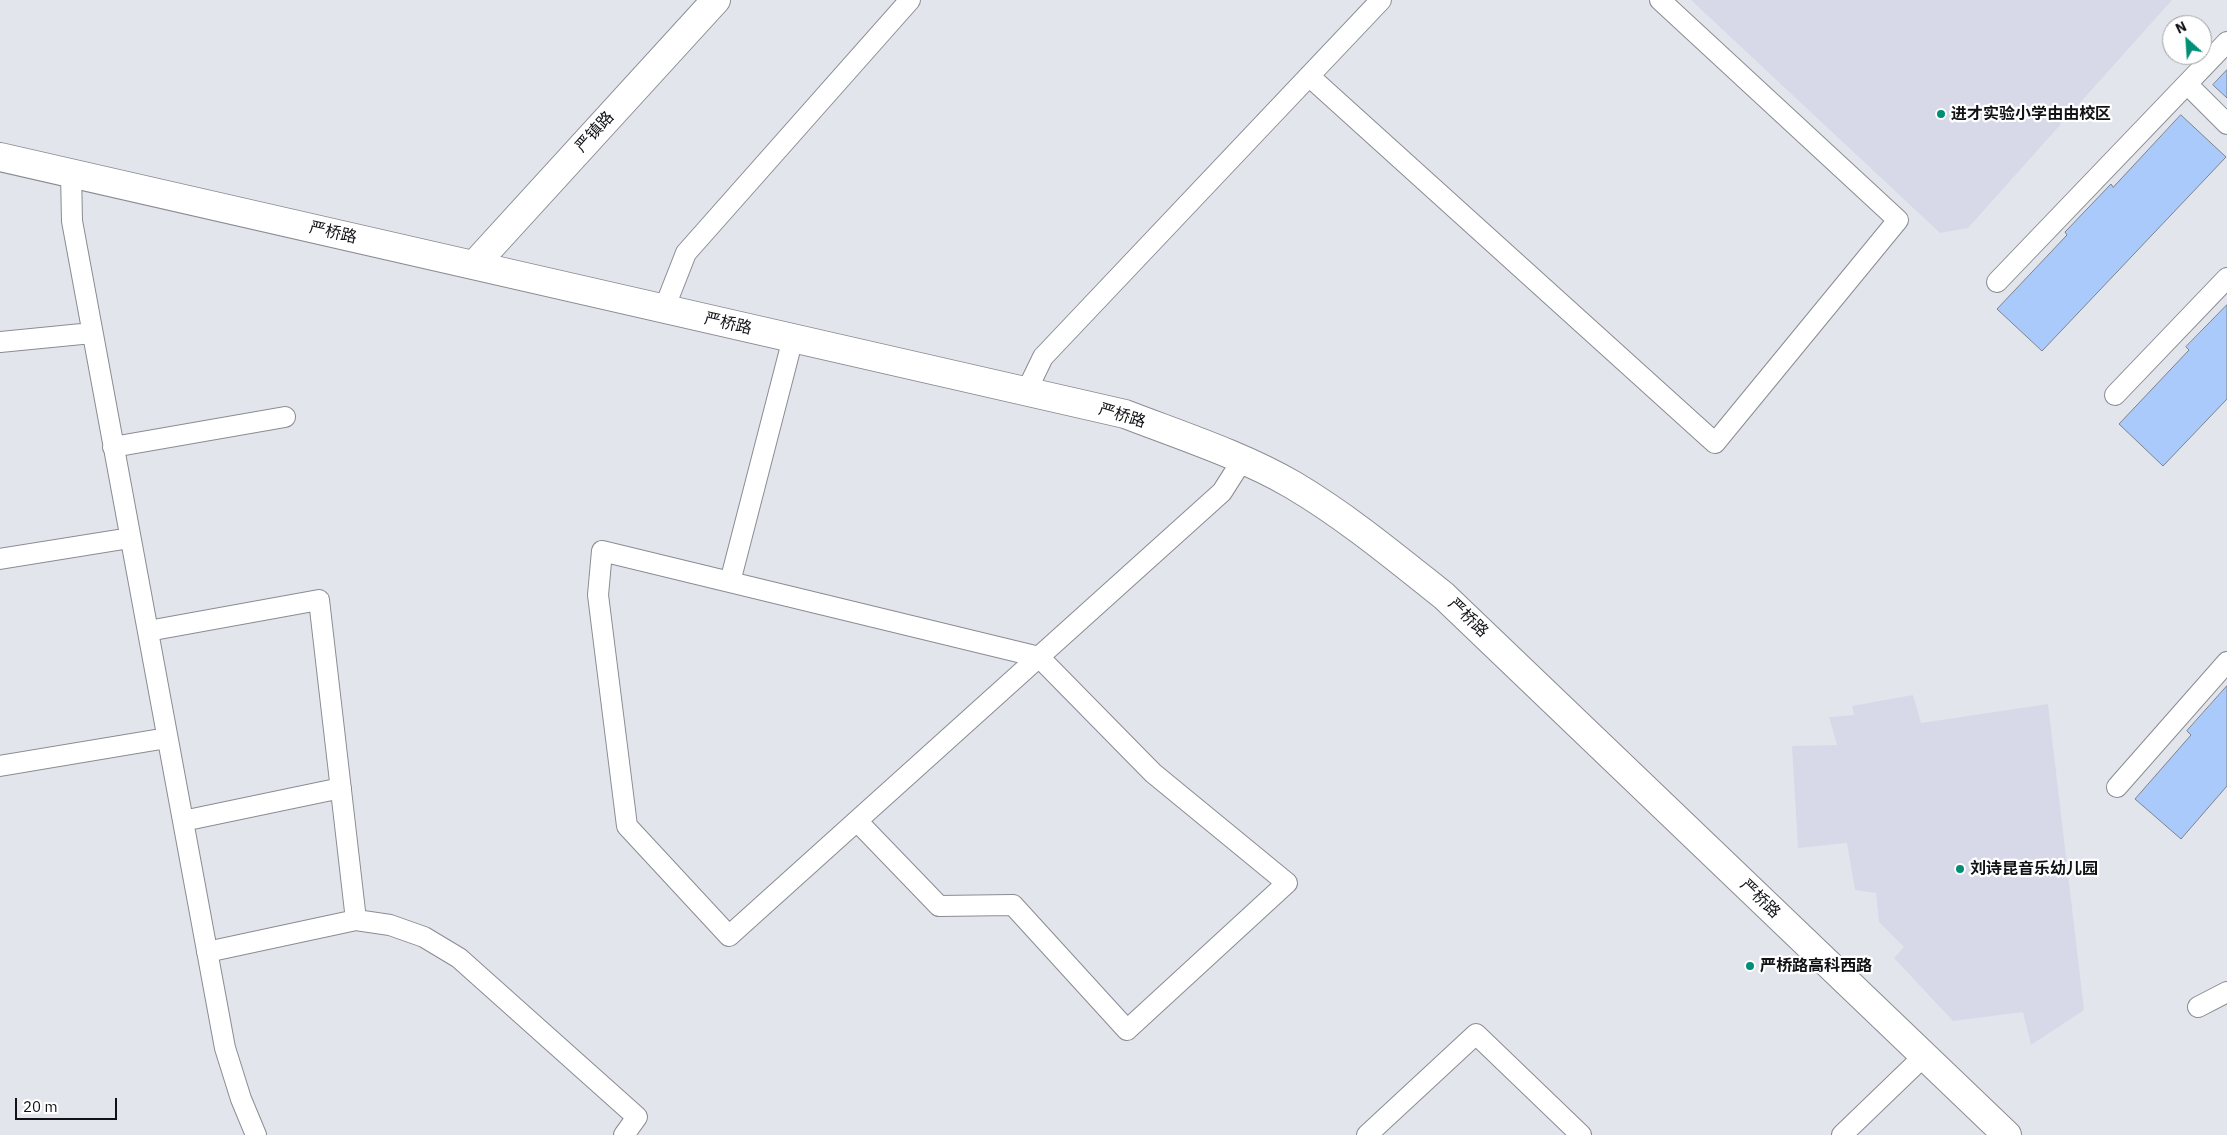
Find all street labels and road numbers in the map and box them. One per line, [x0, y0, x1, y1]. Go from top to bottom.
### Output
street label: 严镇路 [572, 108, 618, 156]
street label: 严桥路 [307, 218, 359, 248]
street label: 严桥路 [702, 309, 754, 339]
street label: 严桥路 [1096, 400, 1148, 432]
street label: 严桥路 [1444, 594, 1492, 642]
street label: 严桥路 [1736, 875, 1784, 923]

